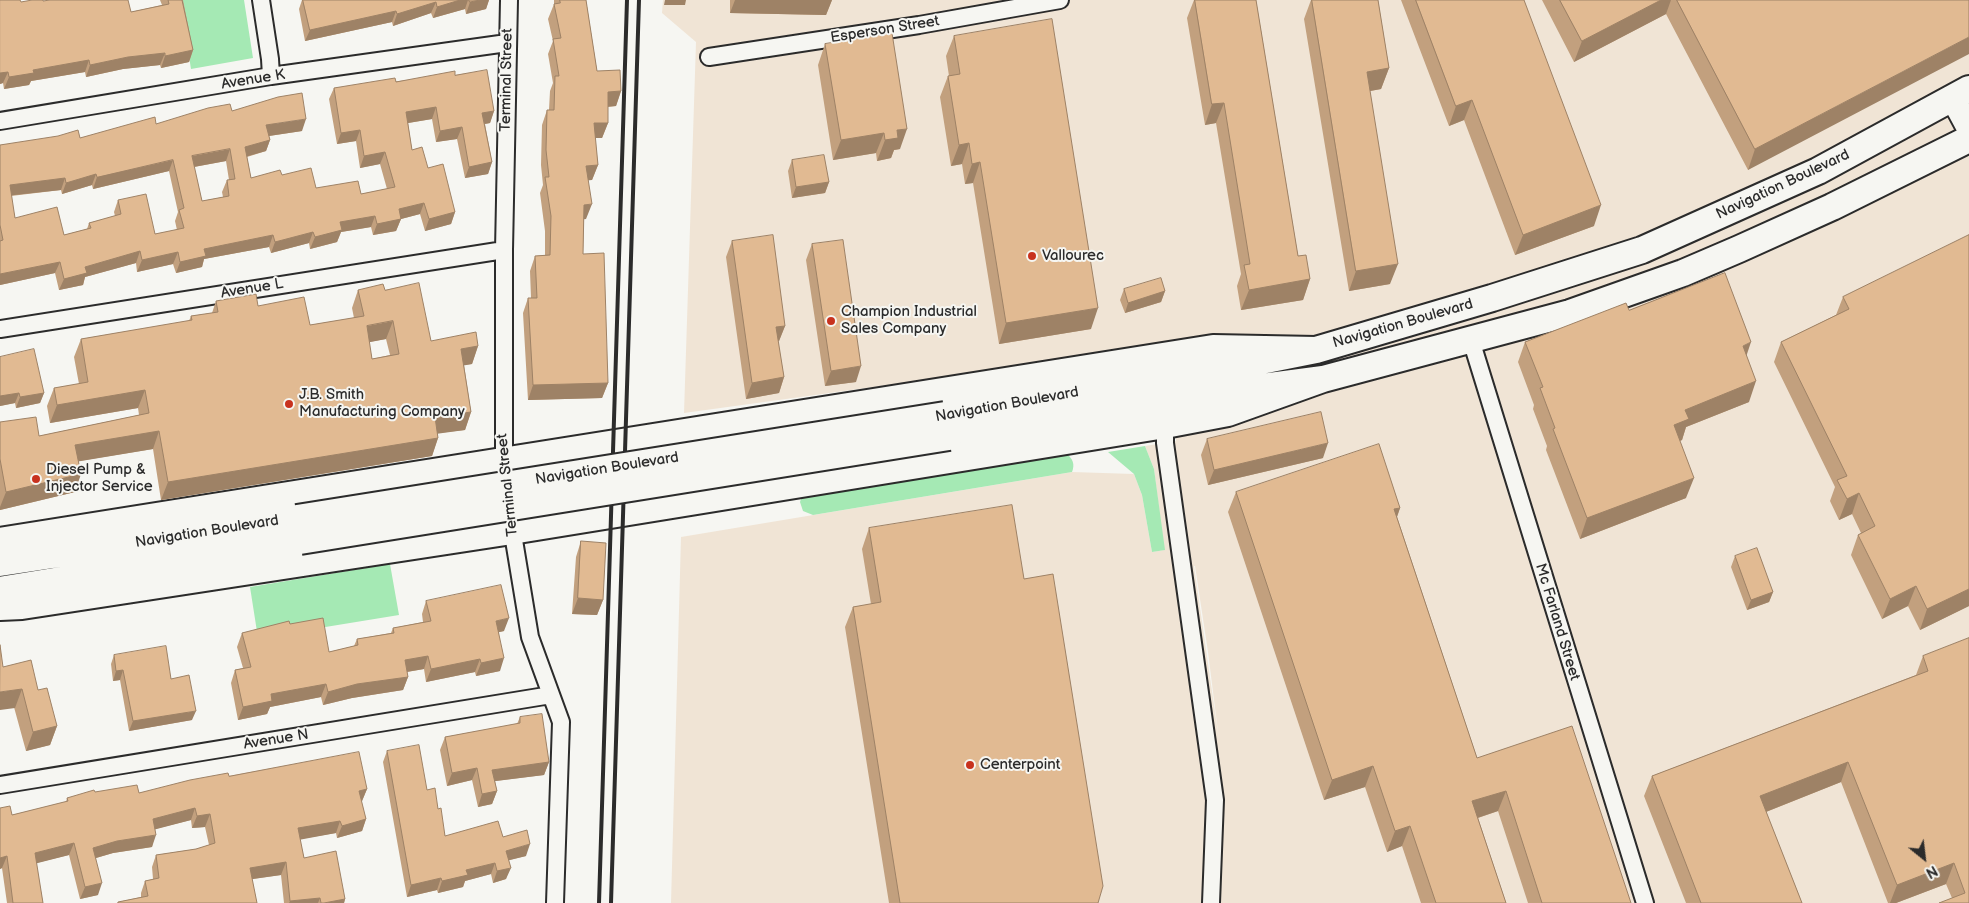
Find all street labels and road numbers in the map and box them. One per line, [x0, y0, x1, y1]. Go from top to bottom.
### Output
street label: Esperson Street [829, 13, 941, 47]
street label: Terminal Street [497, 28, 517, 132]
street label: Avenue K [220, 66, 286, 94]
street label: Navigation Boulevard [1713, 146, 1853, 224]
street label: Avenue L [219, 275, 285, 303]
street label: Navigation Boulevard [1331, 295, 1475, 353]
street label: Navigation Boulevard [934, 384, 1080, 426]
street label: Terminal Street [494, 433, 522, 537]
street label: Navigation Boulevard [534, 449, 680, 489]
street label: Navigation Boulevard [134, 512, 280, 552]
street label: Mc Farland Street [1531, 561, 1583, 683]
street label: Avenue N [242, 726, 310, 754]

